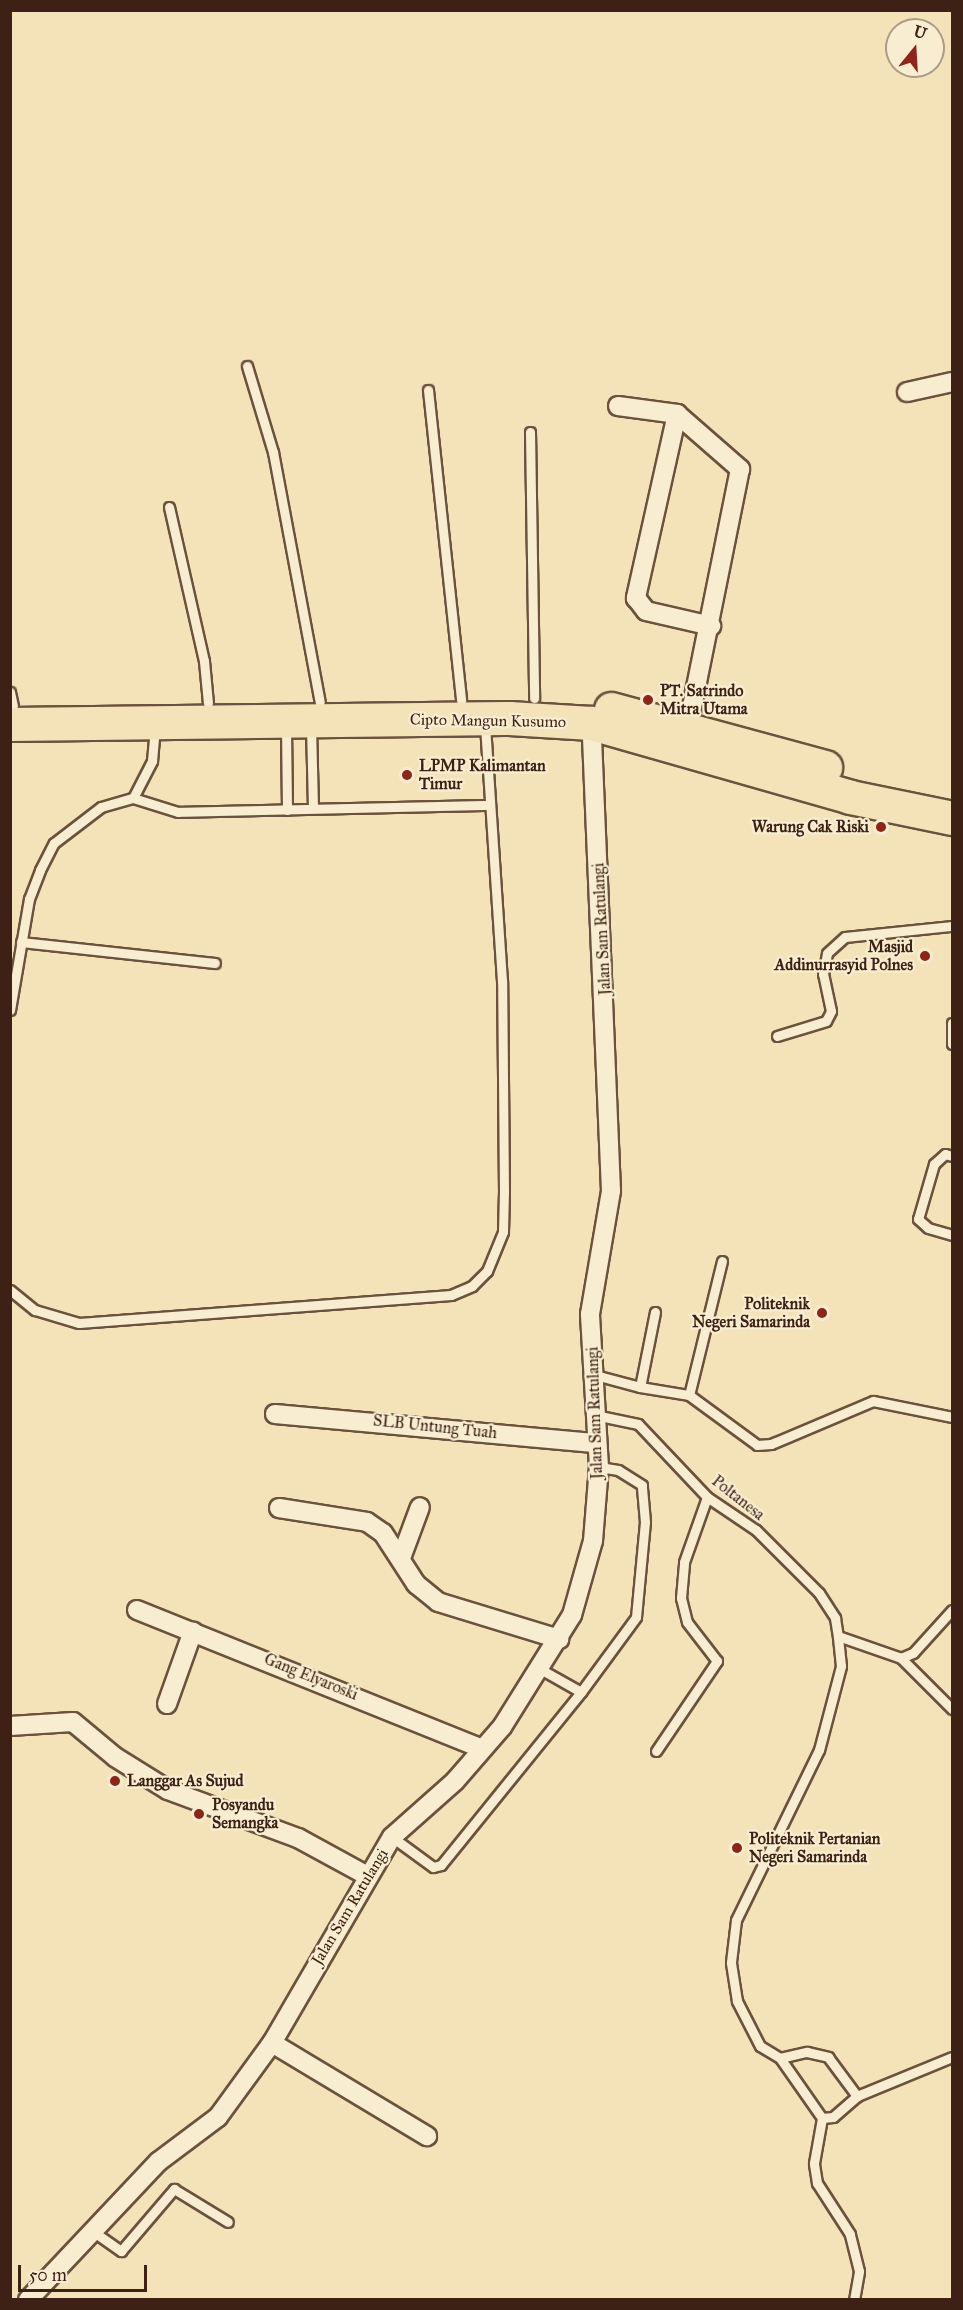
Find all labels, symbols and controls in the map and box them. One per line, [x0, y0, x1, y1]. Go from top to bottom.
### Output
north arrow [885, 18, 945, 78]
text: U [911, 21, 929, 43]
place label: PT. Satrindo Mitra Utama [660, 681, 748, 719]
marker: PT. Satrindo Mitra Utama [641, 693, 655, 707]
street label: Cipto Mangun Kusumo [410, 710, 566, 732]
place label: LPMP Kalimantan Timur [419, 756, 546, 794]
marker: LPMP Kalimantan Timur [400, 768, 414, 782]
place label: Warung Cak Riski [752, 817, 869, 837]
marker: Warung Cak Riski [874, 820, 888, 834]
street label: Jalan Sam Ratulangi [589, 862, 615, 996]
place label: Masjid Addinurrasyid Polnes [774, 937, 913, 975]
marker: Masjid Addinurrasyid Polnes [918, 949, 932, 963]
place label: Politeknik Negeri Samarinda [692, 1294, 810, 1332]
marker: Politeknik Negeri Samarinda [815, 1306, 829, 1320]
street label: Jalan Sam Ratulangi [583, 1346, 607, 1480]
street label: SLB Untung Tuah [372, 1411, 498, 1443]
street label: Poltanesa [708, 1472, 768, 1524]
street label: Gang Elyaroski [261, 1649, 361, 1705]
place label: Langgar As Sujud [127, 1771, 244, 1791]
marker: Langgar As Sujud [108, 1774, 122, 1788]
place label: Posyandu Semangka [212, 1795, 278, 1833]
marker: Posyandu Semangka [190, 1805, 208, 1823]
place label: Politeknik Pertanian Negeri Samarinda [749, 1829, 880, 1867]
marker: Politeknik Pertanian Negeri Samarinda [730, 1841, 744, 1855]
street label: Jalan Sam Ratulangi [308, 1845, 392, 1969]
scale bar [21, 2253, 150, 2291]
text: 50 m [29, 2264, 67, 2286]

